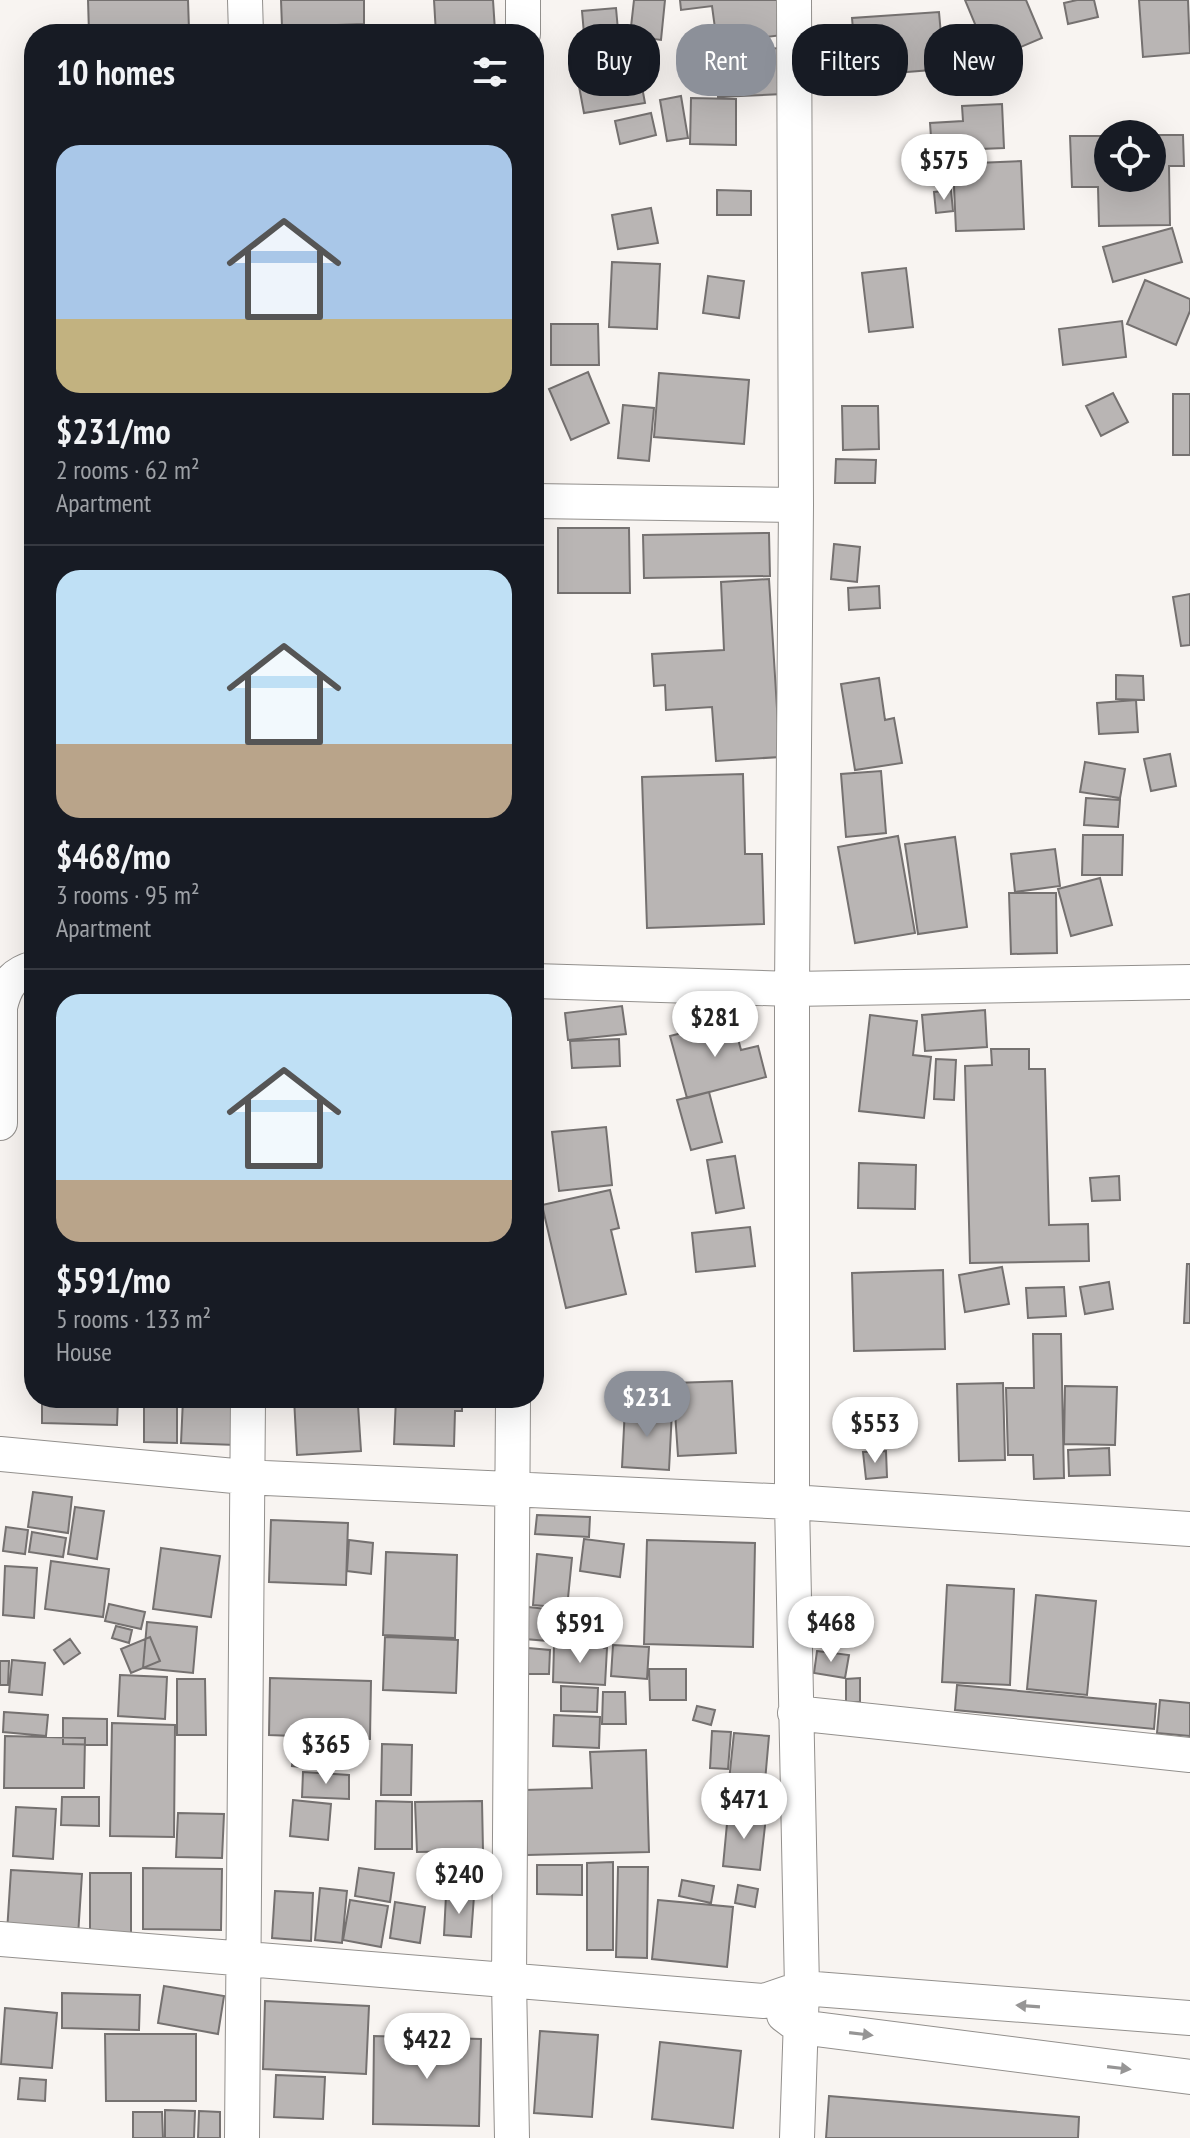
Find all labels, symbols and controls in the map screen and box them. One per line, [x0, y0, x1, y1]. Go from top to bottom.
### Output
chip: Buy [568, 24, 660, 96]
chip: Rent [676, 24, 776, 96]
chip: Filters [792, 24, 908, 96]
chip: New [924, 24, 1023, 96]
text: 10 homes [56, 50, 175, 94]
icon: filters [468, 50, 512, 94]
map controls [1094, 120, 1166, 192]
button: locate [1094, 120, 1166, 192]
pin: $575 [897, 134, 991, 202]
text: $575 [919, 143, 969, 176]
icon: home [212, 197, 356, 341]
text: $231/mo [56, 409, 171, 453]
text: 2 rooms · 62 m² [56, 453, 200, 486]
text: Apartment [56, 486, 151, 519]
icon: home [212, 622, 356, 766]
text: $468/mo [56, 834, 171, 878]
text: 3 rooms · 95 m² [56, 878, 200, 911]
text: Apartment [56, 911, 151, 944]
pin: $281 [668, 991, 762, 1059]
text: $281 [690, 1000, 740, 1033]
icon: home [212, 1046, 356, 1190]
text: $591/mo [56, 1258, 171, 1302]
text: 5 rooms · 133 m² [56, 1302, 211, 1335]
text: House [56, 1335, 112, 1368]
pin: $231 [600, 1371, 694, 1439]
text: $231 [622, 1380, 672, 1413]
pin: $553 [828, 1397, 922, 1465]
text: $553 [850, 1406, 900, 1439]
pin: $468 [784, 1596, 878, 1664]
pin: $591 [533, 1597, 627, 1665]
text: $468 [806, 1605, 856, 1638]
text: $591 [555, 1606, 605, 1639]
pin: $365 [279, 1718, 373, 1786]
text: $365 [301, 1727, 351, 1760]
pin: $471 [697, 1773, 791, 1841]
text: $471 [719, 1782, 769, 1815]
pin: $240 [412, 1848, 506, 1916]
text: $240 [434, 1857, 484, 1890]
one-way arrow [1016, 1999, 1041, 2012]
pin: $422 [380, 2013, 474, 2081]
text: $422 [402, 2022, 452, 2055]
one-way arrow [849, 2028, 874, 2041]
one-way arrow [1107, 2061, 1132, 2074]

